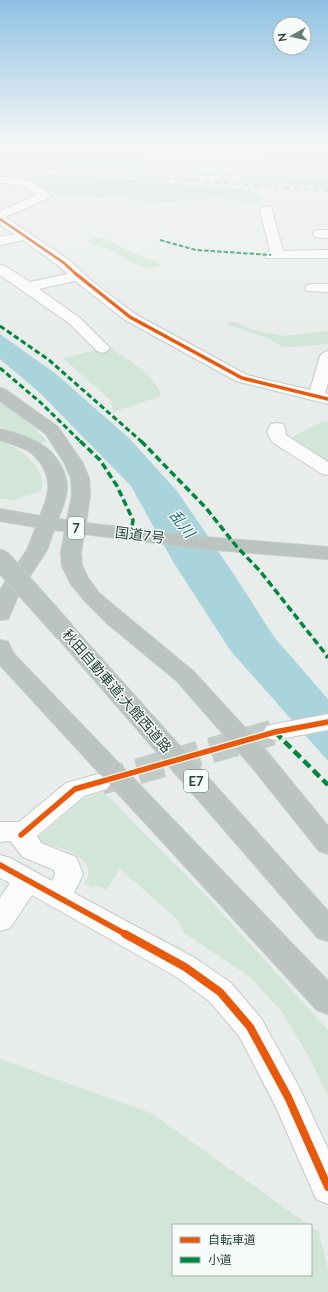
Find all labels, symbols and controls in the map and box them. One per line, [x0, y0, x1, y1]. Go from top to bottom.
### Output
north arrow [272, 16, 312, 56]
text: N [275, 32, 289, 43]
water label: 乱川 [166, 506, 200, 542]
road number: 7 [68, 517, 84, 539]
street label: 国道7号 [114, 523, 166, 546]
street label: 秋田自動車道;大館西道路 [59, 626, 176, 756]
road number: E7 [184, 770, 208, 792]
legend [172, 1224, 312, 1276]
text: 自転車道 [208, 1232, 256, 1247]
text: 小道 [208, 1252, 232, 1267]

